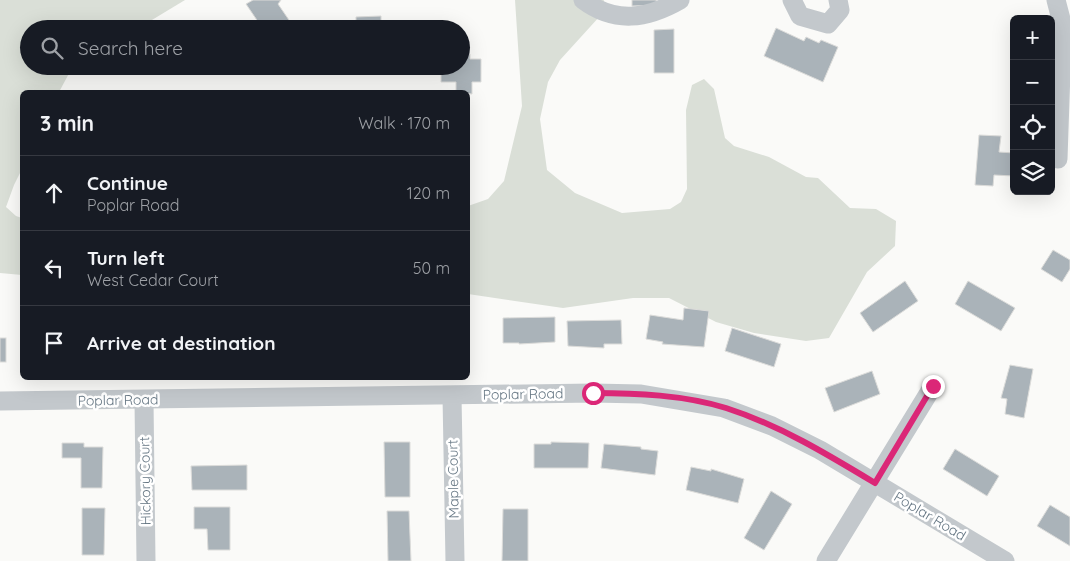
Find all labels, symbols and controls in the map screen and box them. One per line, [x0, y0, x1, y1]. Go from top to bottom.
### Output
map controls [1010, 15, 1055, 195]
button: + [1010, 15, 1055, 60]
search box [20, 20, 470, 75]
icon: search [38, 34, 66, 62]
text: Search here [78, 36, 183, 60]
button: − [1010, 60, 1055, 105]
button: locate [1010, 105, 1055, 150]
text: 3 min [40, 110, 94, 136]
text: Walk · 170 m [358, 113, 450, 133]
button: layers [1010, 150, 1055, 195]
text: Continue [87, 171, 168, 195]
icon: ahead [40, 179, 68, 207]
text: 120 m [407, 183, 450, 203]
text: Poplar Road [87, 195, 179, 215]
text: Turn left [87, 246, 165, 270]
icon: left [40, 254, 68, 282]
text: 50 m [413, 258, 450, 278]
text: West Cedar Court [87, 270, 219, 290]
icon: arrive [40, 329, 68, 357]
text: Arrive at destination [87, 331, 276, 355]
route end [922, 375, 945, 398]
route start [582, 382, 605, 405]
street label: Poplar Road [482, 384, 564, 404]
street label: Poplar Road [77, 390, 159, 410]
street label: Hickory Court [135, 436, 155, 526]
street label: Maple Court [443, 439, 463, 519]
street label: Poplar Road [891, 487, 969, 545]

